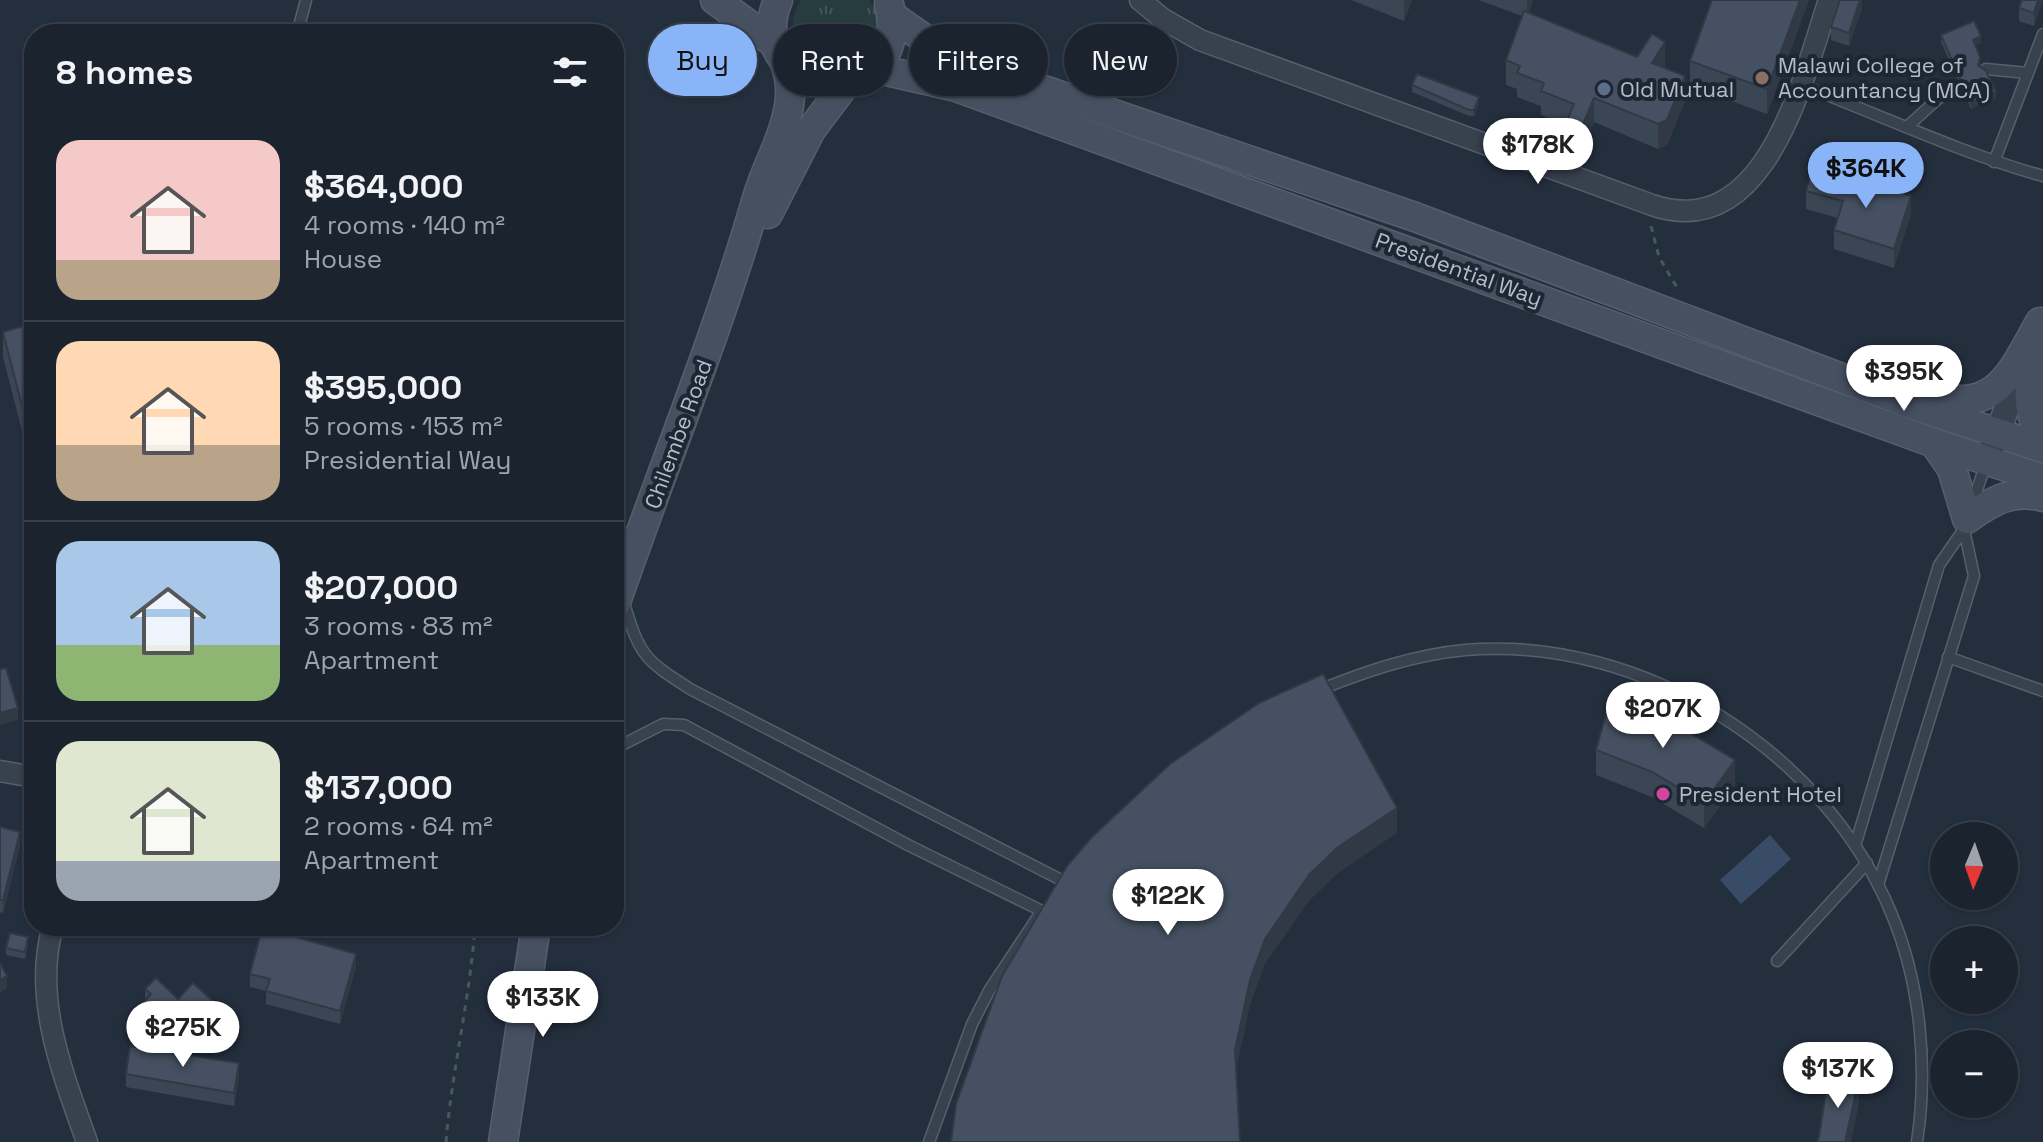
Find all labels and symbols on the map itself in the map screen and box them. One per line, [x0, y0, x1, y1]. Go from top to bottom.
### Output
place label: Malawi College of Accountancy (MCA) [1778, 51, 1990, 104]
marker: Malawi College of Accountancy (MCA) [1753, 69, 1771, 87]
place label: Old Mutual [1620, 75, 1734, 103]
marker: Old Mutual [1595, 80, 1613, 98]
pin: $178K [1482, 118, 1594, 186]
pin: $364K [1810, 142, 1922, 210]
street label: Presidential Way [1372, 226, 1546, 312]
pin: $395K [1848, 345, 1960, 413]
street label: Chilembe Road [638, 355, 718, 513]
pin: $207K [1607, 682, 1719, 750]
place label: President Hotel [1679, 780, 1842, 808]
marker: President Hotel [1654, 785, 1672, 803]
north arrow [1930, 822, 2018, 910]
pin: $122K [1112, 869, 1224, 937]
pin: $133K [487, 971, 599, 1039]
pin: $275K [127, 1001, 239, 1069]
pin: $137K [1782, 1042, 1894, 1110]

